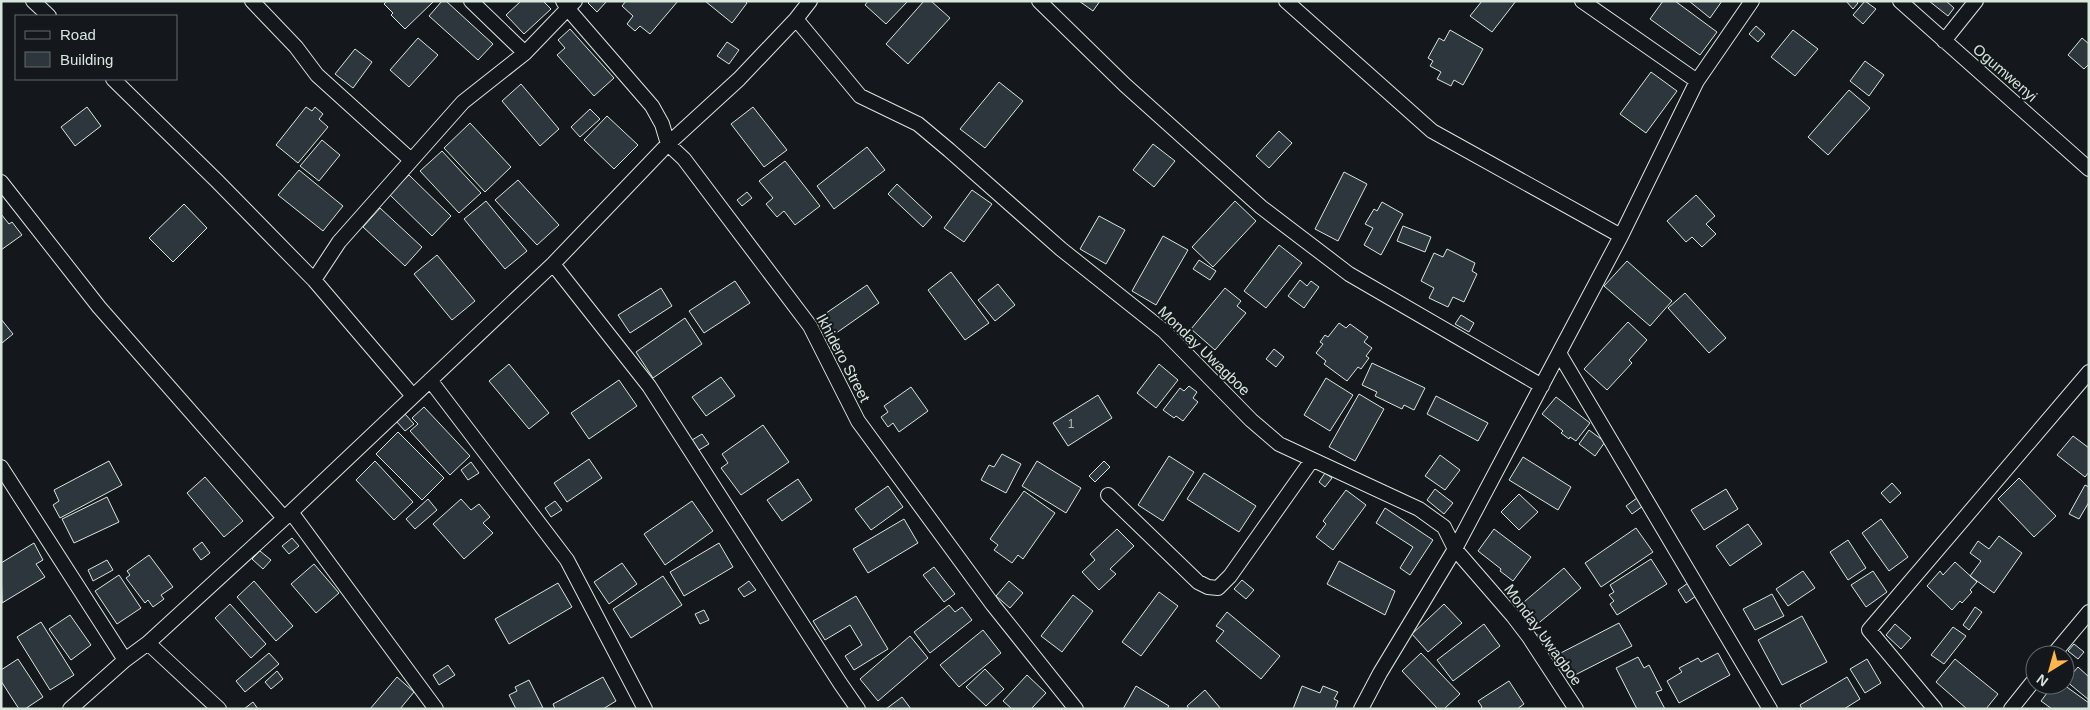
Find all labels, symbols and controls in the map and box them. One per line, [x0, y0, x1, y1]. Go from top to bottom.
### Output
legend [15, 15, 178, 80]
text: Road [60, 26, 96, 43]
street label: Ogumwenyi [1970, 40, 2041, 105]
text: Building [60, 51, 113, 68]
street label: Monday Uwagboe [1155, 303, 1254, 399]
street label: Ikhidero Street [813, 311, 874, 406]
house number: 1 [1068, 417, 1075, 431]
street label: Monday Uwagboe [1501, 581, 1586, 689]
north arrow [2025, 645, 2075, 695]
text: N [2033, 671, 2051, 690]

